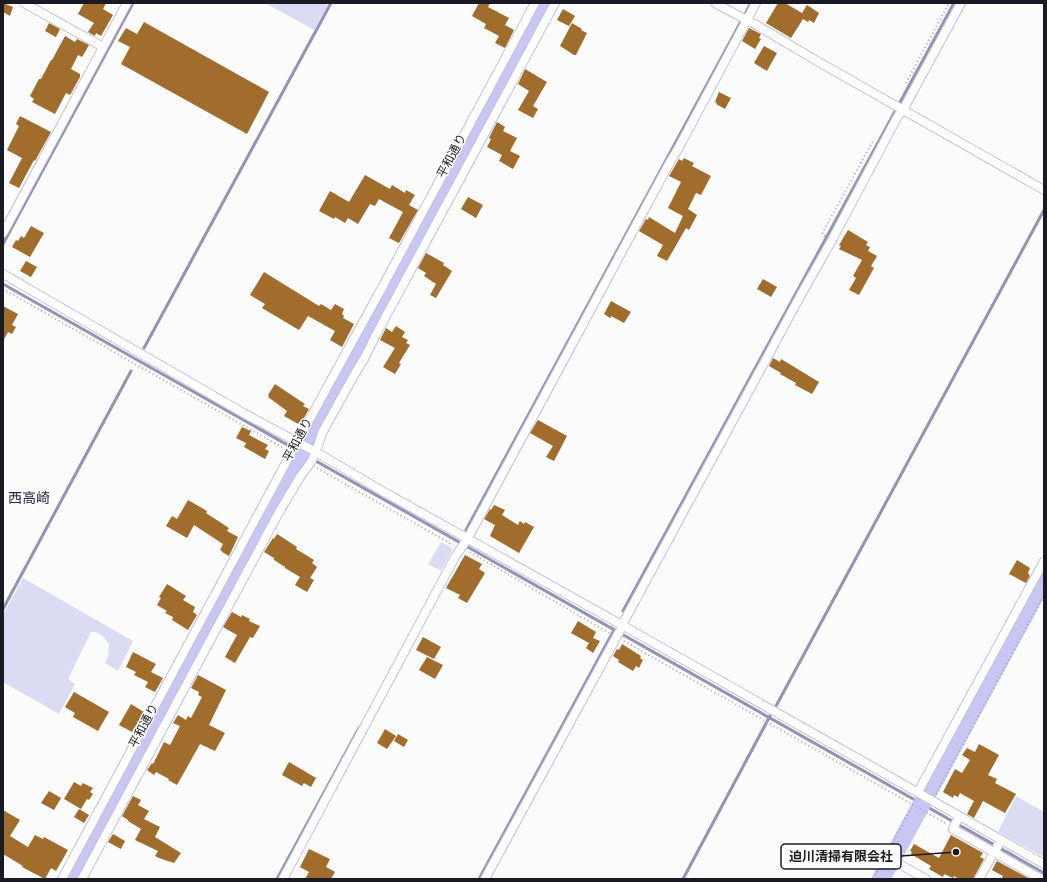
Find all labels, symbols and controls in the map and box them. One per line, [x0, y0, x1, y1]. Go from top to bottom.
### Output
street label: 平和通り [434, 131, 470, 181]
street label: 平和通り [280, 415, 316, 465]
district label: 西高崎 [8, 490, 50, 507]
street label: 平和通り [126, 701, 162, 751]
callout: 迫川清掃有限会社 [781, 844, 901, 869]
text: 迫川清掃有限会社 [789, 849, 893, 865]

